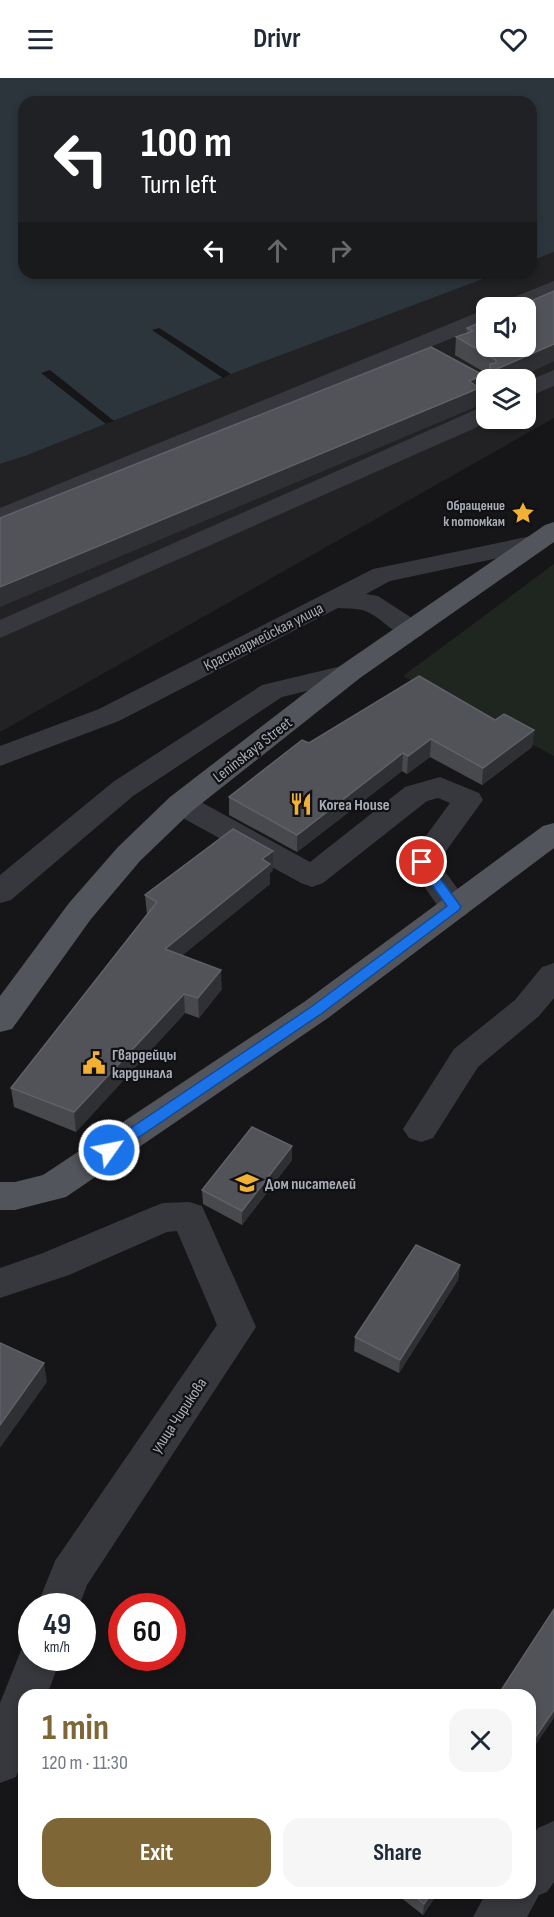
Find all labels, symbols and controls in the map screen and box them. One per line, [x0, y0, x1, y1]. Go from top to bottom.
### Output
icon: menu [24, 23, 57, 56]
text: Drivr [253, 23, 301, 55]
icon: heart [497, 23, 530, 56]
text: 100 m [141, 118, 232, 169]
icon: left [42, 120, 120, 198]
text: Turn left [141, 169, 217, 201]
icon: left [198, 234, 231, 267]
icon: ahead [261, 234, 294, 267]
icon: right [324, 234, 357, 267]
map controls [476, 297, 536, 429]
button: sound [476, 297, 536, 357]
button: layers [476, 369, 536, 429]
place label: Обращение к потомкам [443, 497, 505, 530]
place icon: Обращение к потомкам [510, 500, 536, 526]
street label: Красноармейская улица [201, 599, 327, 676]
street label: Leninskaya Street [210, 713, 296, 787]
restaurant icon: Korea House [288, 791, 314, 817]
place label: Korea House [319, 796, 390, 815]
pin [396, 836, 447, 887]
icon: arrive [405, 845, 438, 878]
place label: Гвардейцы кардинала [112, 1046, 177, 1083]
public building icon: Гвардейцы кардинала [81, 1050, 107, 1076]
position arrow [77, 1118, 141, 1182]
school or university icon: Дом писателей [234, 1170, 260, 1196]
place label: Дом писателей [265, 1175, 356, 1194]
street label: улица Чирикова [147, 1375, 211, 1457]
speed limit sign: 60 [108, 1593, 186, 1671]
text: 49 [43, 1607, 71, 1643]
text: km/h [44, 1638, 70, 1657]
text: 1 min [42, 1707, 109, 1750]
button: close [449, 1709, 512, 1772]
text: 120 m · 11:30 [42, 1751, 128, 1775]
button: Exit [42, 1818, 271, 1887]
button: Share [283, 1818, 512, 1887]

